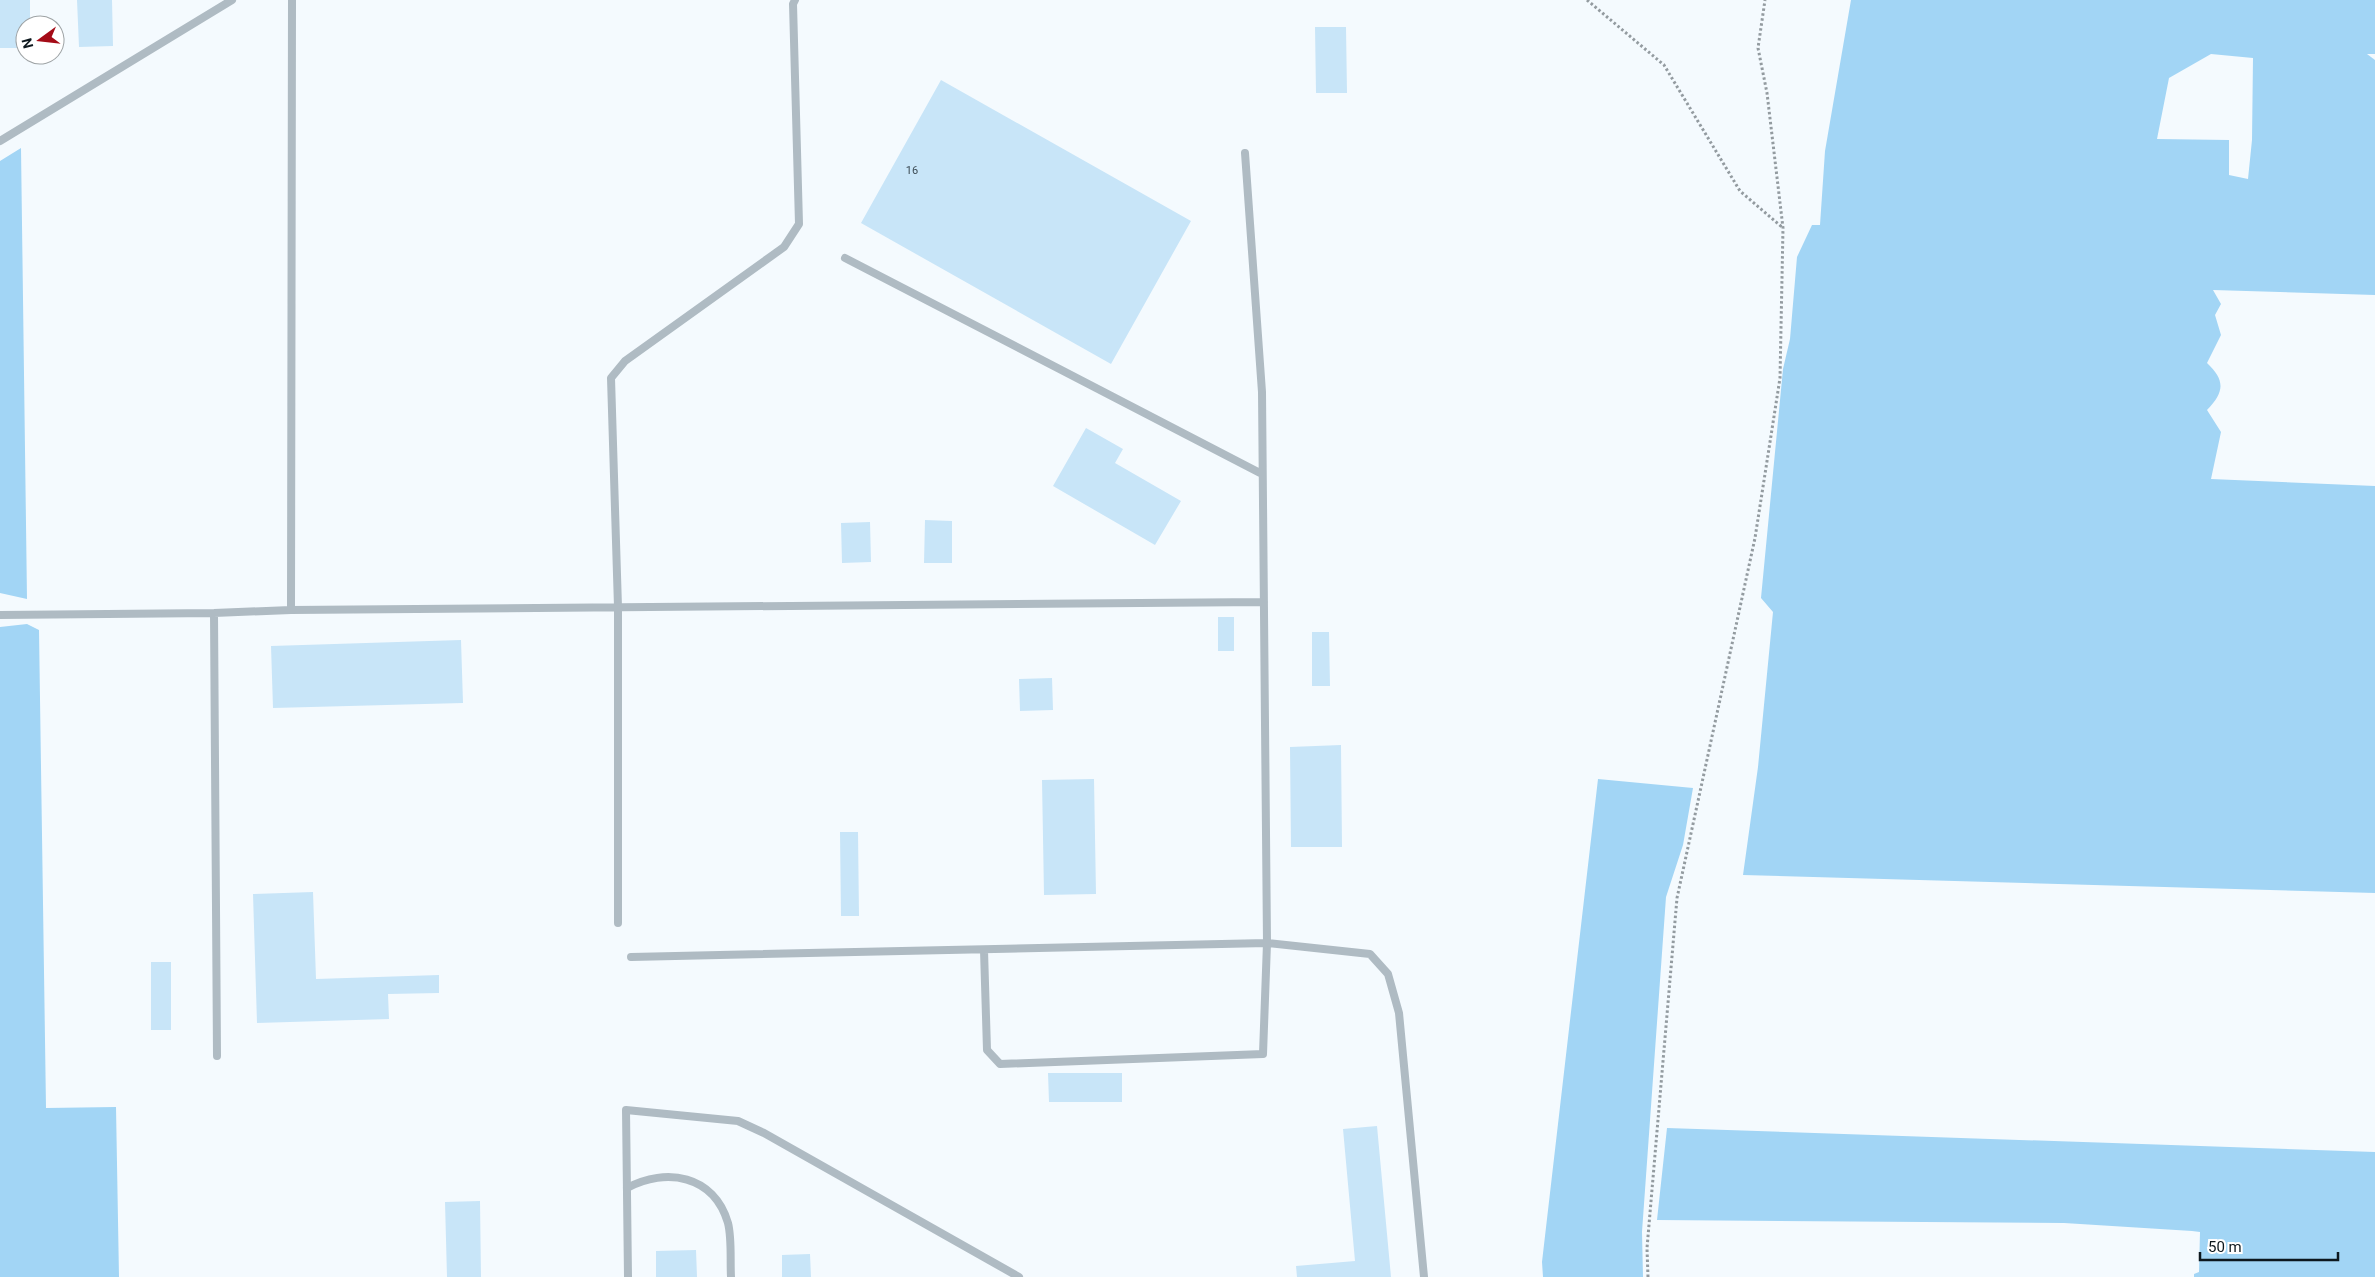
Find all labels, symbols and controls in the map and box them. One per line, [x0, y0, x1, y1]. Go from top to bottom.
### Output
north arrow [15, 15, 65, 65]
text: N [18, 37, 36, 50]
house number: 16 [906, 164, 918, 177]
scale bar [2200, 1230, 2338, 1262]
text: 50 m [2208, 1238, 2242, 1256]

